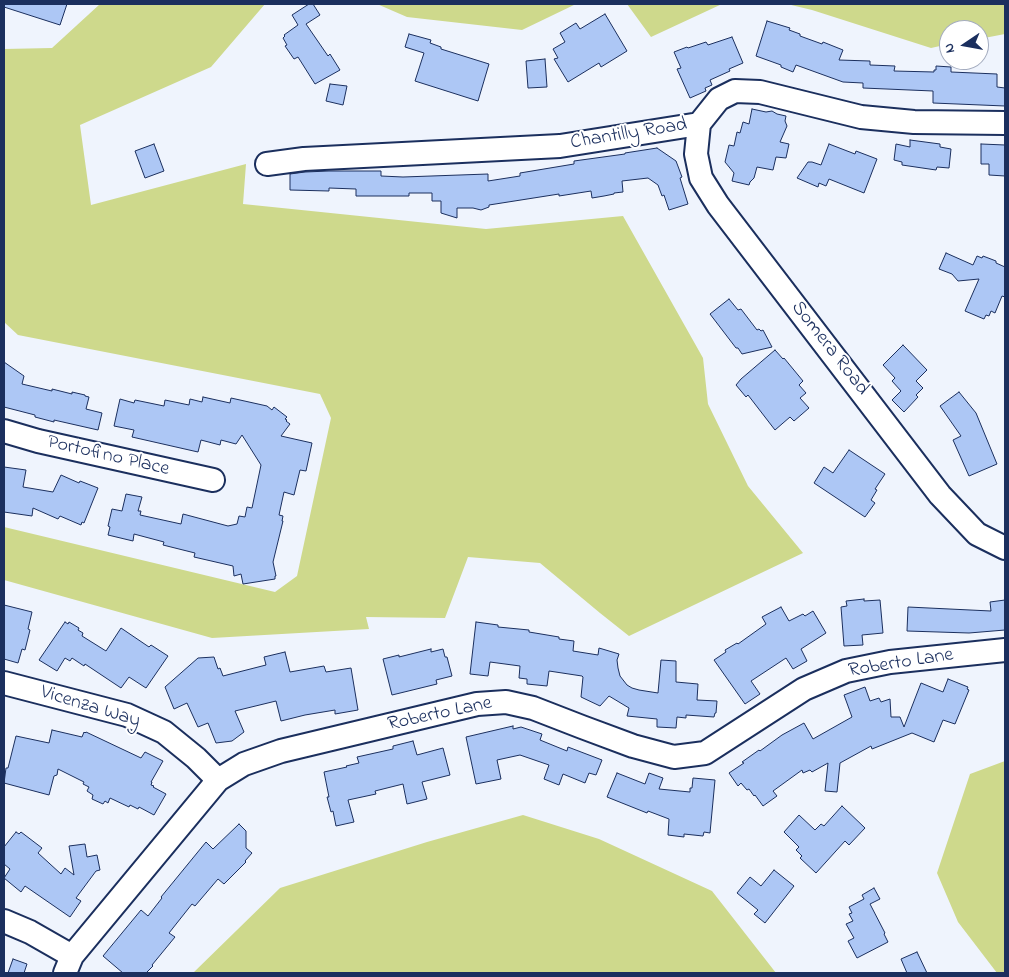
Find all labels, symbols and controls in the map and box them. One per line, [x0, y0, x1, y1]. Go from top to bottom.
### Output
north arrow [939, 20, 989, 70]
text: N [939, 41, 961, 55]
street label: Chantilly Road [569, 114, 689, 156]
street label: Somera Road [785, 297, 873, 401]
street label: Portofino Place [45, 431, 171, 483]
street label: Roberto Lane [847, 644, 955, 684]
street label: Vicenza Way [37, 681, 143, 735]
street label: Roberto Lane [386, 692, 494, 738]

